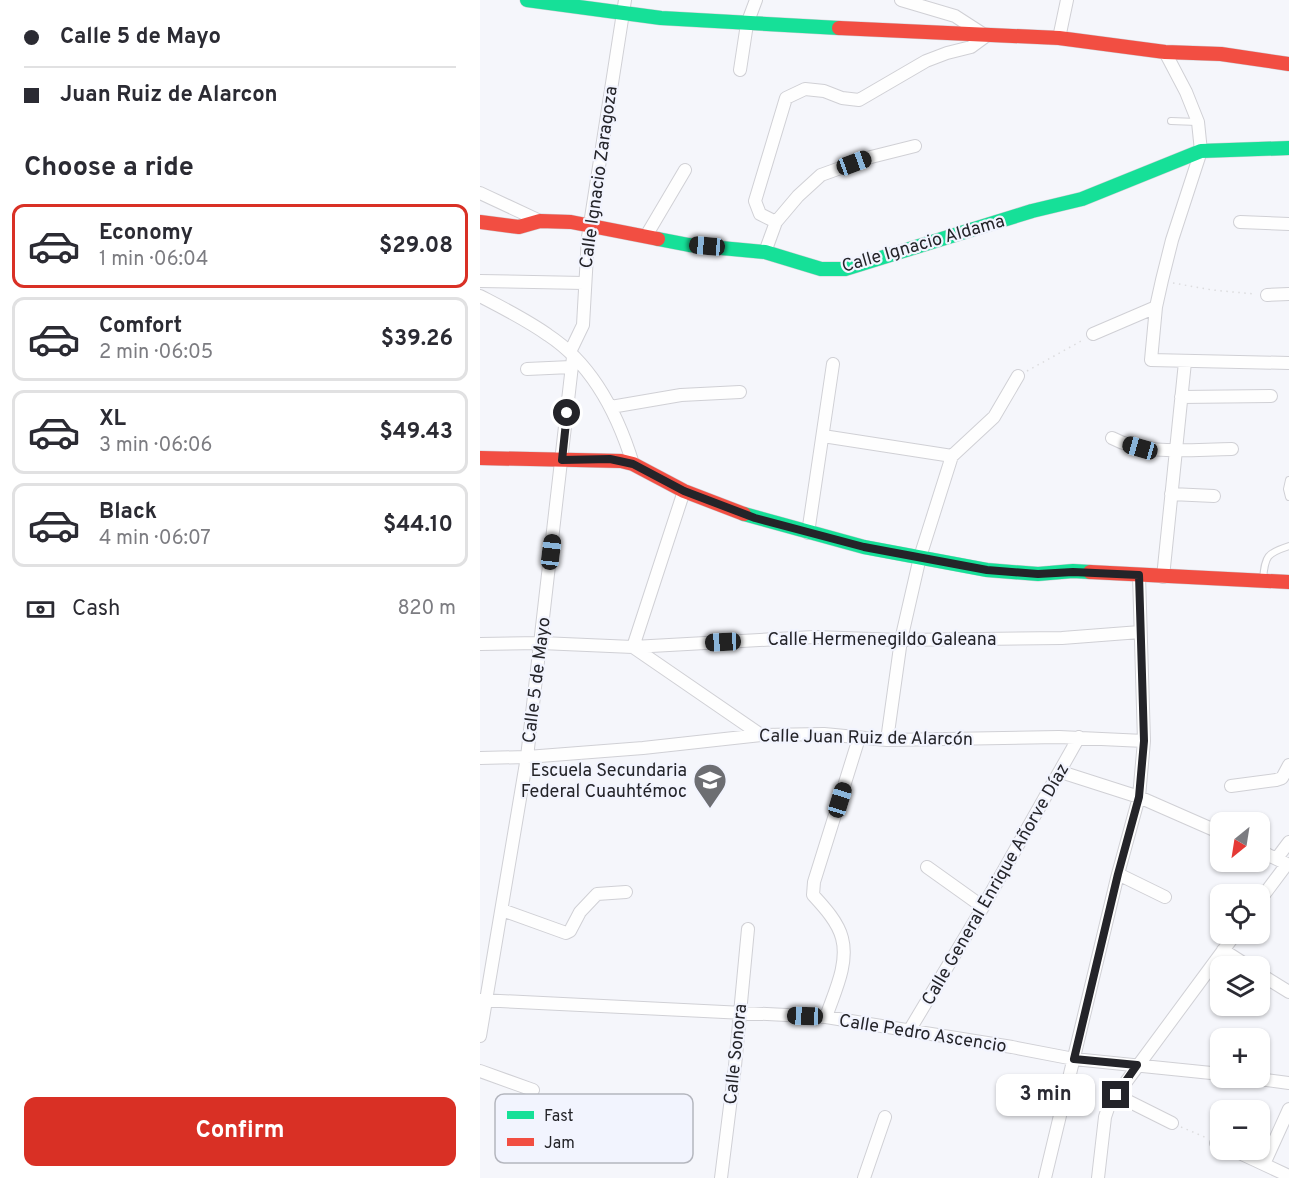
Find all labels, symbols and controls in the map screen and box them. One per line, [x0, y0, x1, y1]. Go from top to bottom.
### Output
text: Calle 5 de Mayo [60, 24, 221, 51]
text: Juan Ruiz de Alarcon [60, 82, 278, 109]
street label: Calle Ignacio Zaragoza [575, 85, 624, 270]
car [834, 148, 874, 178]
text: Choose a ride [24, 151, 194, 185]
street label: Calle Ignacio Aldama [839, 210, 1008, 279]
icon: car [27, 219, 81, 273]
text: Economy [99, 220, 193, 247]
text: $29.08 [379, 233, 453, 260]
car [688, 235, 726, 257]
text: 1 min · 06:04 [99, 247, 208, 273]
icon: car [27, 312, 81, 366]
text: Comfort [99, 313, 182, 340]
text: $39.26 [381, 326, 453, 353]
text: 2 min · 06:05 [99, 340, 213, 366]
route start [553, 399, 580, 426]
icon: car [27, 405, 81, 459]
text: XL [99, 406, 126, 433]
text: $49.43 [379, 419, 453, 446]
text: 3 min · 06:06 [99, 433, 212, 459]
car [1120, 434, 1160, 462]
icon: car [27, 498, 81, 552]
text: Black [99, 499, 157, 526]
text: $44.10 [383, 512, 453, 539]
text: 4 min · 06:07 [99, 526, 211, 552]
car [540, 533, 562, 571]
icon: cash [24, 593, 57, 626]
text: Cash [72, 596, 121, 623]
text: 820 m [397, 596, 456, 622]
street label: Calle 5 de Mayo [518, 616, 557, 744]
street label: Calle Hermenegildo Galeana [767, 629, 997, 652]
car [705, 632, 741, 652]
street label: Calle Juan Ruiz de Alarcón [759, 725, 973, 752]
place label: Escuela Secundaria Federal Cuauhtémoc [521, 760, 687, 804]
street label: Calle General Enrique Añorve Díaz [917, 760, 1075, 1010]
school or university icon: Escuela Secundaria Federal Cuauhtémoc [692, 762, 728, 809]
car [826, 780, 854, 820]
north arrow [1210, 812, 1270, 872]
map controls [1210, 812, 1270, 1160]
button: locate [1210, 884, 1270, 944]
button: layers [1210, 956, 1270, 1016]
street label: Calle Sonora [720, 1003, 753, 1106]
car [787, 1006, 823, 1026]
street label: Calle Pedro Ascencio [837, 1010, 1008, 1059]
button: + [1210, 1028, 1270, 1088]
callout: 3 min [996, 1074, 1095, 1116]
route end [1102, 1081, 1129, 1108]
text: 3 min [1019, 1082, 1072, 1108]
legend [495, 1094, 693, 1163]
button: Confirm [24, 1097, 456, 1166]
button: − [1210, 1100, 1270, 1160]
text: Fast [544, 1107, 574, 1127]
text: Jam [544, 1134, 575, 1154]

